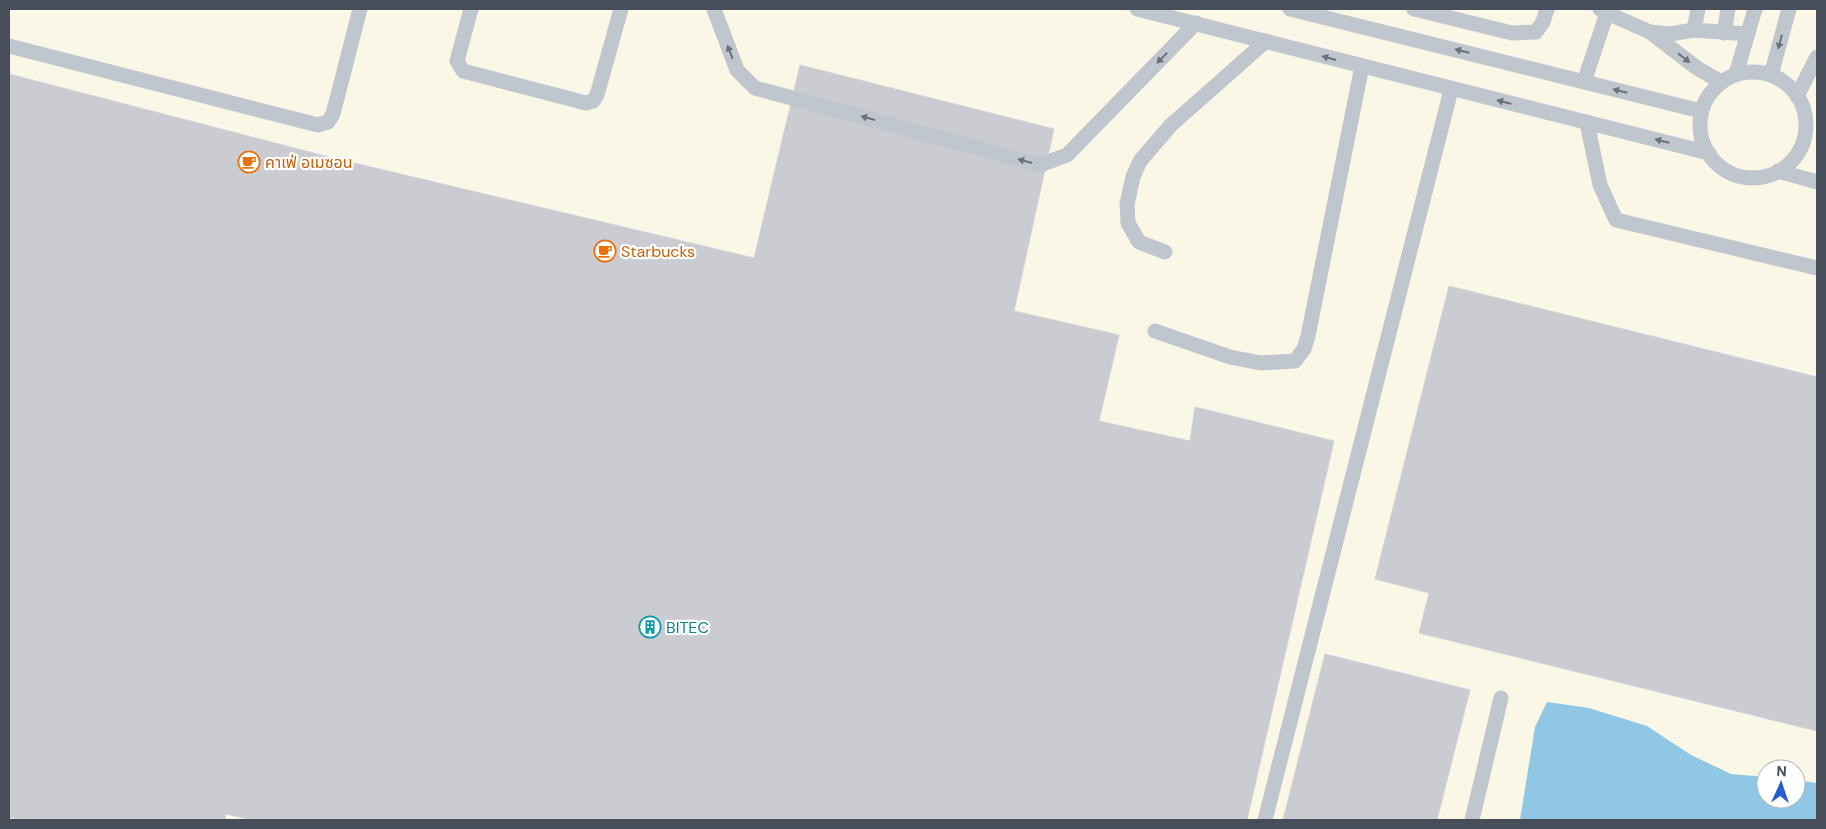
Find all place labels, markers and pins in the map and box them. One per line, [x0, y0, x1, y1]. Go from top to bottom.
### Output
cafe icon: คาเฟ่ อเมซอน [237, 150, 261, 174]
place label: คาเฟ่ อเมซอน [265, 152, 353, 173]
cafe icon: Starbucks [593, 239, 617, 263]
place label: Starbucks [621, 241, 695, 262]
building icon: BITEC [638, 615, 662, 639]
place label: BITEC [666, 617, 709, 638]

